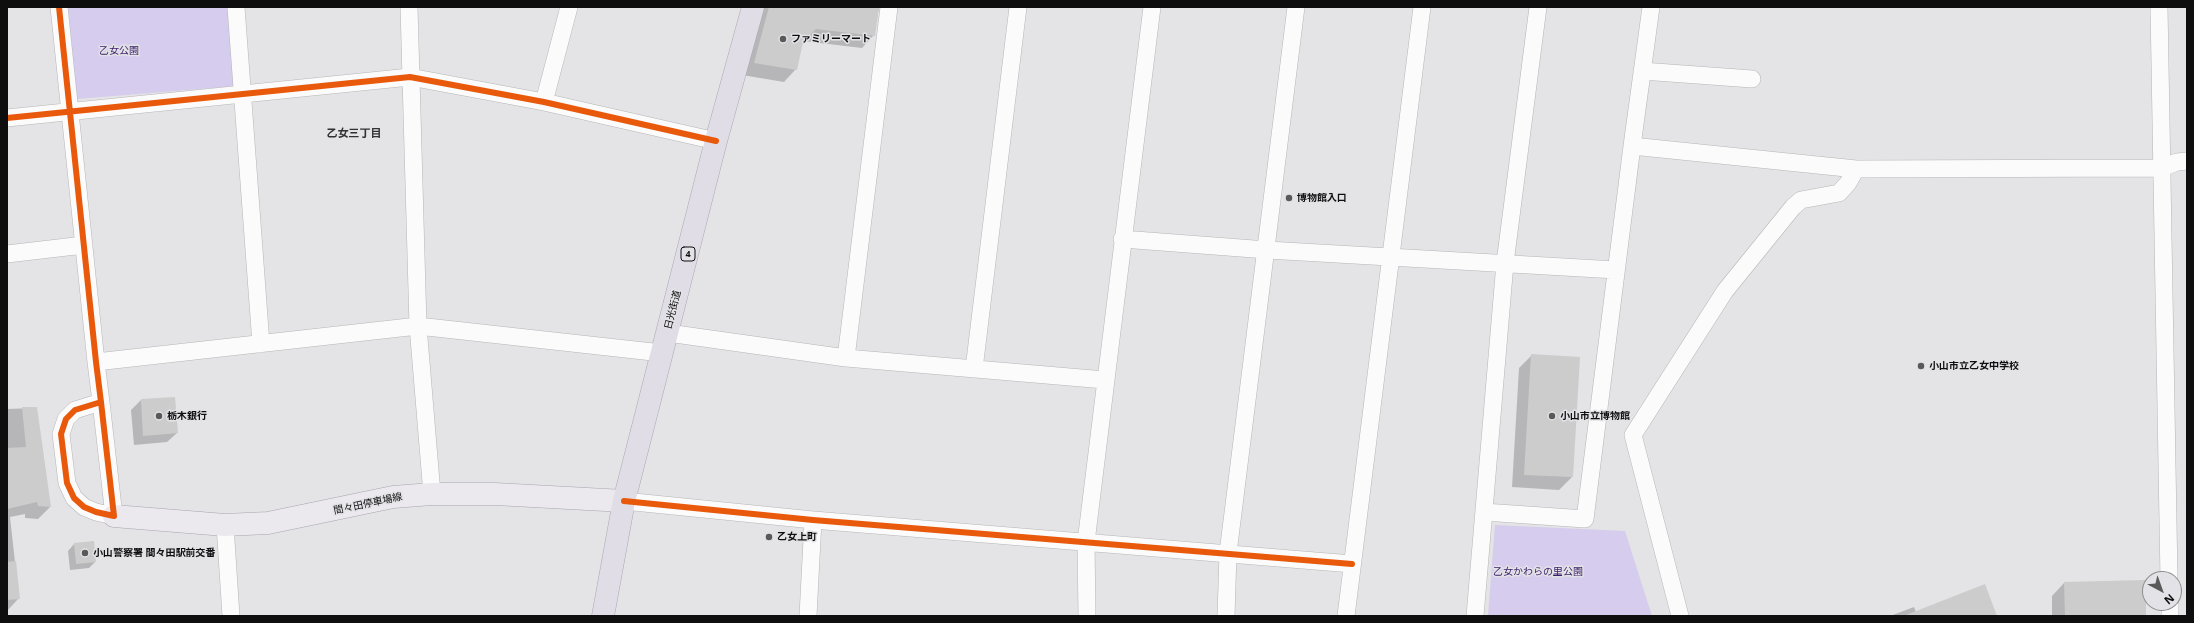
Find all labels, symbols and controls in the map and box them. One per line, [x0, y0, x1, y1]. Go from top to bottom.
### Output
place label: ファミリーマート [791, 33, 871, 45]
marker: ファミリーマート [778, 34, 788, 44]
park label: 乙女公園 [99, 45, 139, 57]
district label: 乙女三丁目 [327, 127, 381, 141]
place label: 博物館入口 [1297, 192, 1347, 204]
marker: 博物館入口 [1284, 193, 1294, 203]
road number: 4 [681, 247, 695, 261]
street label: 日光街道 [662, 289, 684, 331]
place label: 小山市立乙女中学校 [1929, 360, 2019, 372]
marker: 小山市立乙女中学校 [1916, 361, 1926, 371]
place label: 栃木銀行 [167, 410, 207, 422]
place label: 小山市立博物館 [1560, 410, 1630, 422]
marker: 栃木銀行 [154, 411, 164, 421]
marker: 小山市立博物館 [1547, 411, 1557, 421]
street label: 間々田停車場線 [333, 491, 403, 517]
place label: 乙女上町 [777, 531, 817, 543]
marker: 乙女上町 [764, 532, 774, 542]
place label: 小山警察署 間々田駅前交番 [93, 547, 216, 559]
marker: 小山警察署 間々田駅前交番 [80, 548, 90, 558]
park label: 乙女かわらの里公園 [1493, 566, 1583, 578]
north arrow [2142, 571, 2182, 611]
text: N [2161, 591, 2178, 608]

